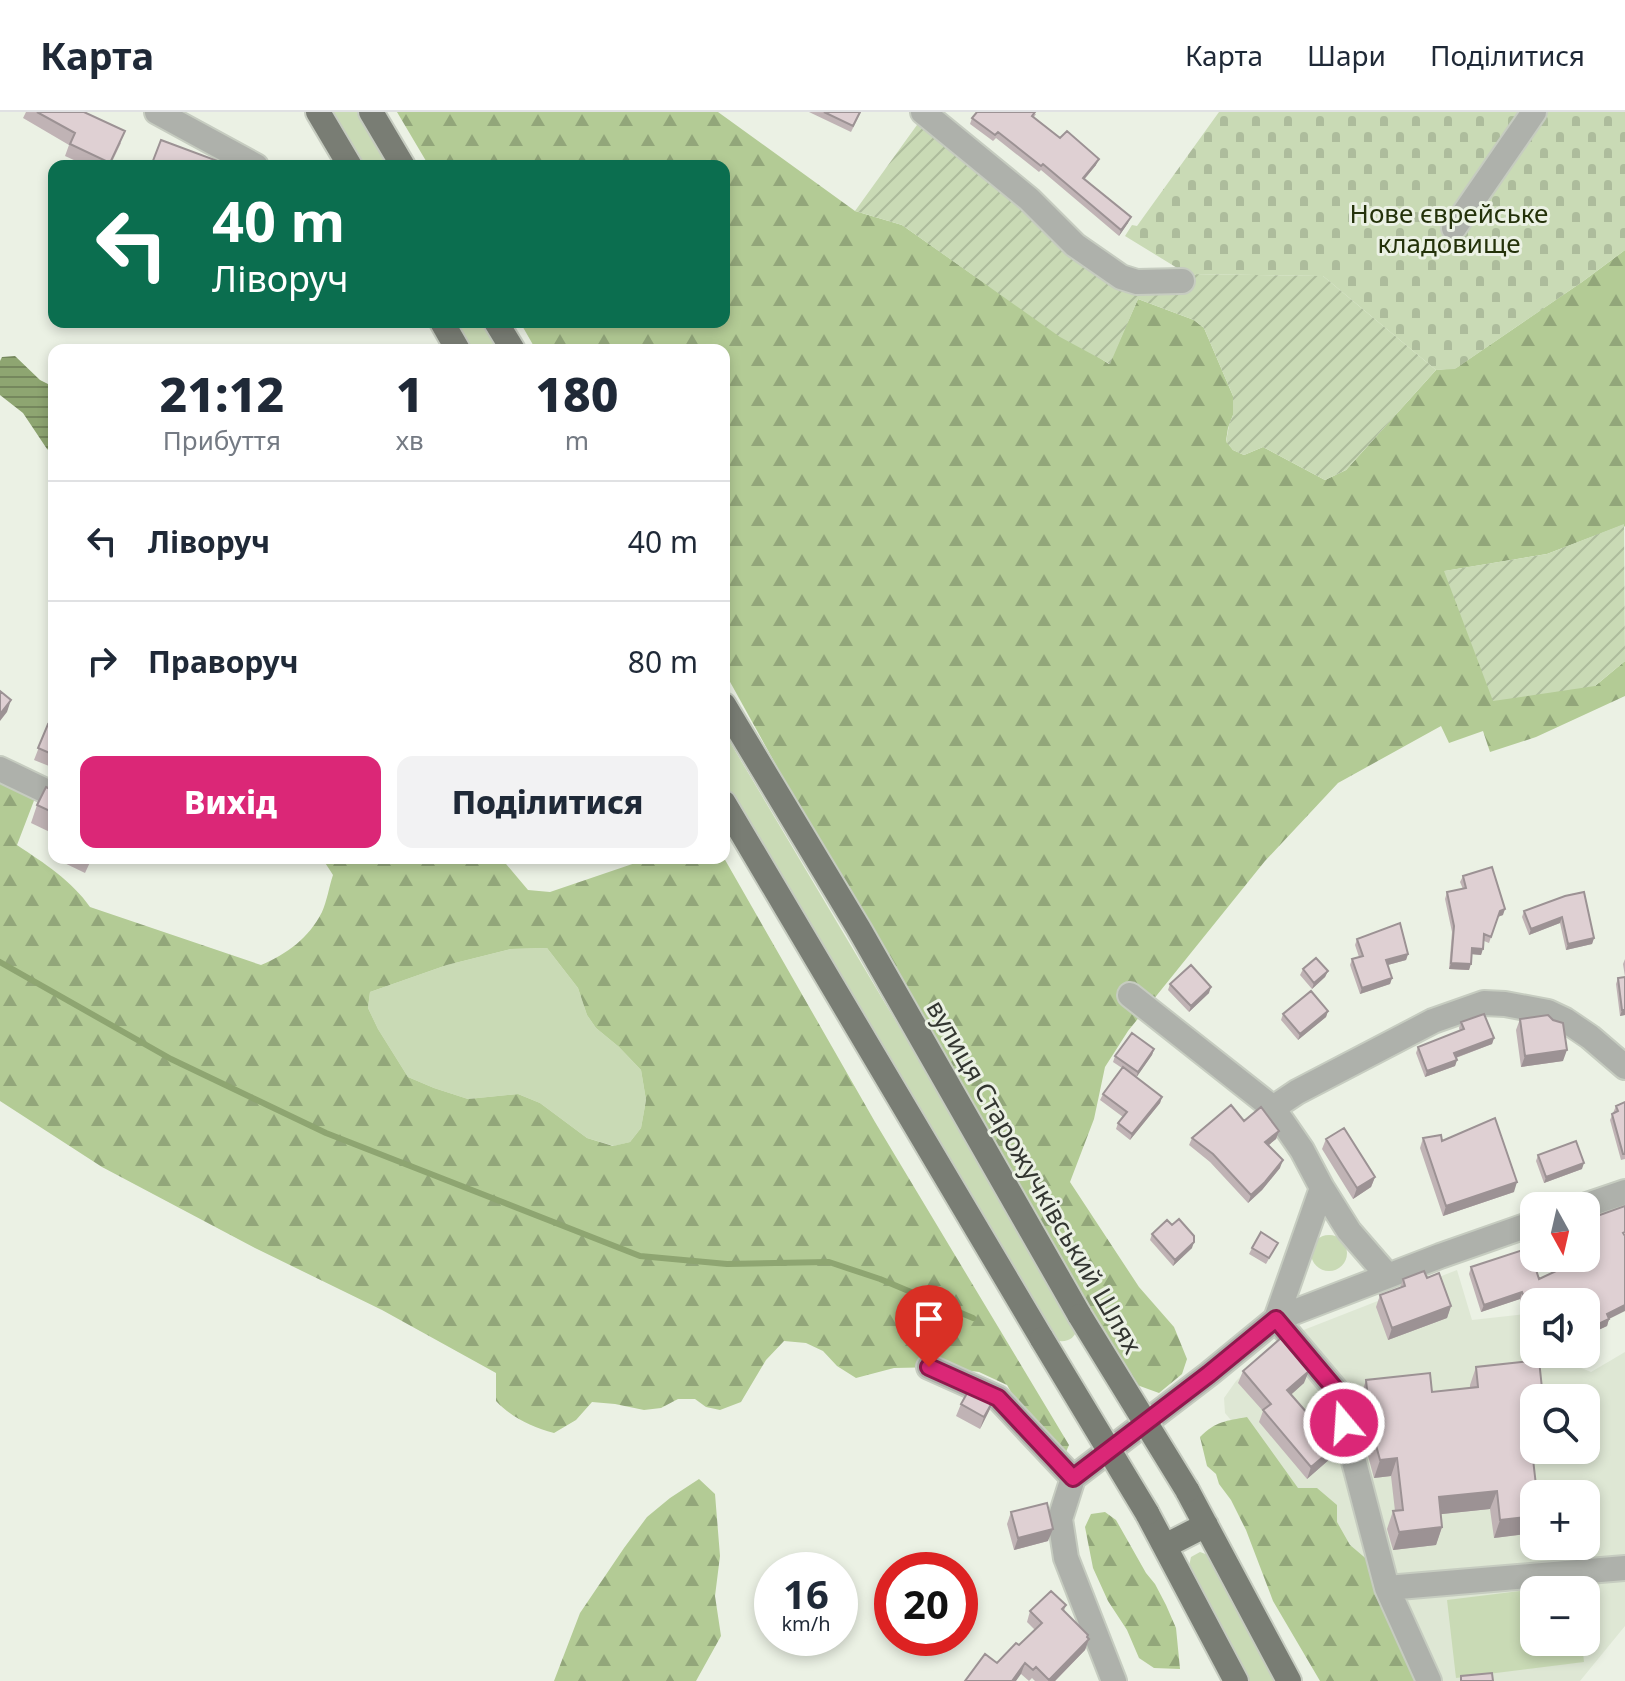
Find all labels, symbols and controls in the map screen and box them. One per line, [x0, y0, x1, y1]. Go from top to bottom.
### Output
text: Карта [40, 29, 154, 81]
text: Карта [1185, 36, 1263, 74]
text: Шари [1307, 36, 1386, 74]
text: Поділитися [1430, 36, 1585, 74]
text: 40 m [212, 182, 345, 258]
icon: left [80, 192, 184, 296]
park label: Нове єврейське кладовище [1350, 195, 1548, 261]
text: Ліворуч [212, 254, 348, 303]
text: 21:12 [160, 361, 284, 426]
text: 1 [396, 361, 424, 426]
text: 180 [535, 361, 618, 426]
text: Прибуття [163, 422, 281, 458]
text: хв [396, 422, 424, 458]
text: m [565, 422, 589, 458]
icon: left [80, 519, 124, 563]
text: Ліворуч [148, 521, 270, 562]
text: 40 m [628, 521, 698, 562]
icon: right [80, 639, 124, 683]
text: Праворуч [148, 641, 299, 682]
text: 80 m [628, 641, 698, 682]
button: Вихід [80, 756, 381, 848]
button: Поділитися [397, 756, 698, 848]
street label: вулиця Старожучківський Шлях [919, 993, 1152, 1361]
north arrow [1520, 1192, 1600, 1272]
map controls [1520, 1192, 1600, 1656]
pin [895, 1285, 963, 1367]
button: sound [1520, 1288, 1600, 1368]
icon: arrive [907, 1297, 951, 1341]
position arrow [1302, 1381, 1386, 1465]
button: search [1520, 1384, 1600, 1464]
button: + [1520, 1480, 1600, 1560]
speed limit sign: 20 [874, 1552, 978, 1656]
text: 16 [783, 1566, 829, 1621]
button: − [1520, 1576, 1600, 1656]
text: km/h [781, 1610, 831, 1637]

